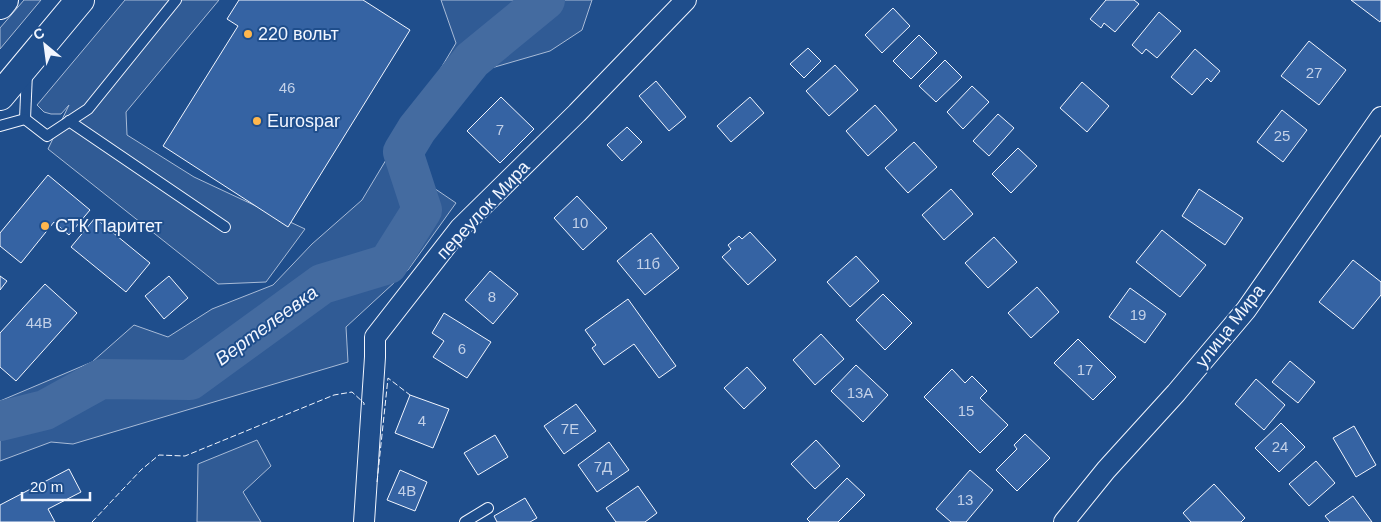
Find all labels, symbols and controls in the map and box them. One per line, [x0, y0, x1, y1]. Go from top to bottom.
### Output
north arrow [20, 20, 70, 70]
text: С [30, 24, 47, 43]
place label: 220 вольт [258, 24, 339, 44]
marker: 220 вольт [242, 28, 254, 40]
house number: 27 [1306, 64, 1322, 81]
house number: 46 [279, 79, 295, 96]
place label: Eurospar [267, 111, 340, 131]
marker: Eurospar [251, 115, 263, 127]
house number: 7 [496, 121, 504, 138]
house number: 25 [1274, 127, 1290, 144]
street label: переулок Мира [432, 156, 534, 263]
house number: 10 [572, 214, 588, 231]
place label: СТК Паритет [55, 216, 163, 236]
marker: СТК Паритет [39, 220, 51, 232]
house number: 11б [636, 255, 660, 272]
street label: улица Мира [1191, 280, 1269, 371]
water label: Вертелеевка [211, 281, 321, 369]
house number: 8 [488, 288, 496, 305]
house number: 19 [1130, 306, 1146, 323]
house number: 44В [26, 314, 52, 331]
house number: 6 [458, 340, 466, 357]
house number: 17 [1077, 361, 1093, 378]
house number: 13А [847, 384, 873, 401]
house number: 15 [958, 402, 974, 419]
house number: 4 [418, 412, 426, 429]
house number: 7Е [561, 420, 579, 437]
house number: 24 [1272, 438, 1288, 455]
house number: 7Д [594, 458, 612, 475]
scale bar [22, 470, 90, 502]
text: 20 m [30, 478, 63, 495]
house number: 4В [398, 482, 416, 499]
house number: 13 [957, 491, 973, 508]

